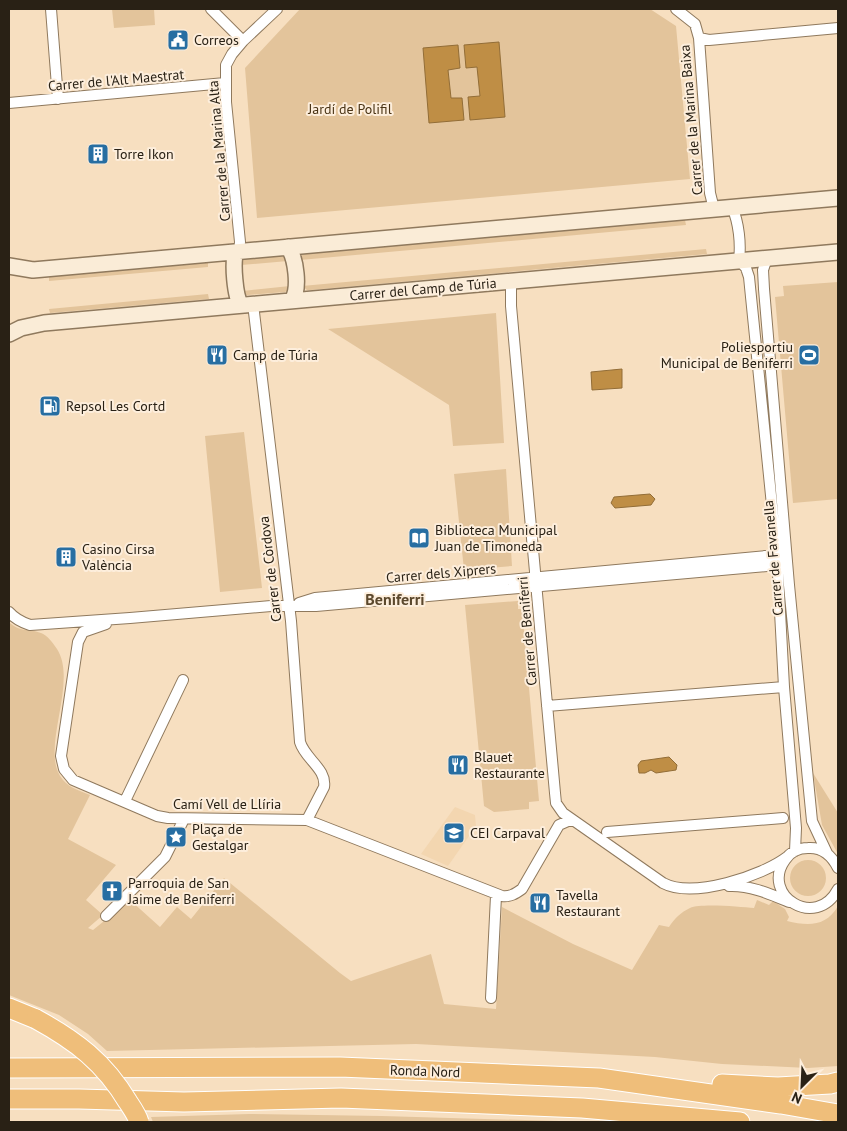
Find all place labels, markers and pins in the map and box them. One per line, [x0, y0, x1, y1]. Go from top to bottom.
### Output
public building icon: Correos [166, 28, 190, 52]
place label: Correos [194, 31, 239, 49]
building icon: Torre Ikon [86, 142, 110, 166]
place label: Torre Ikon [114, 145, 174, 163]
place label: Poliesportiu Municipal de Beniferri [661, 338, 793, 372]
restaurant icon: Camp de Túria [205, 343, 229, 367]
sports icon: Poliesportiu Municipal de Beniferri [797, 343, 821, 367]
place label: Camp de Túria [233, 346, 318, 364]
fuel station icon: Repsol Les Cortd [38, 394, 62, 418]
place label: Repsol Les Cortd [66, 397, 165, 415]
place label: Biblioteca Municipal Juan de Timoneda [434, 521, 557, 555]
library icon: Biblioteca Municipal Juan de Timoneda [407, 526, 431, 550]
place label: Casino Cirsa València [81, 540, 155, 574]
building icon: Casino Cirsa València [54, 545, 78, 569]
place label: Blauet Restaurante [474, 748, 545, 782]
restaurant icon: Blauet Restaurante [446, 753, 470, 777]
place label: Plaça de Gestalgar [192, 820, 249, 854]
school or university icon: CEI Carpaval [442, 821, 466, 845]
place label: CEI Carpaval [470, 824, 545, 842]
place icon: Plaça de Gestalgar [164, 825, 188, 849]
place label: Parroquia de San Jaime de Beniferri [127, 874, 235, 908]
church icon: Parroquia de San Jaime de Beniferri [100, 879, 124, 903]
place label: Tavella Restaurant [556, 886, 620, 920]
restaurant icon: Tavella Restaurant [528, 891, 552, 915]

